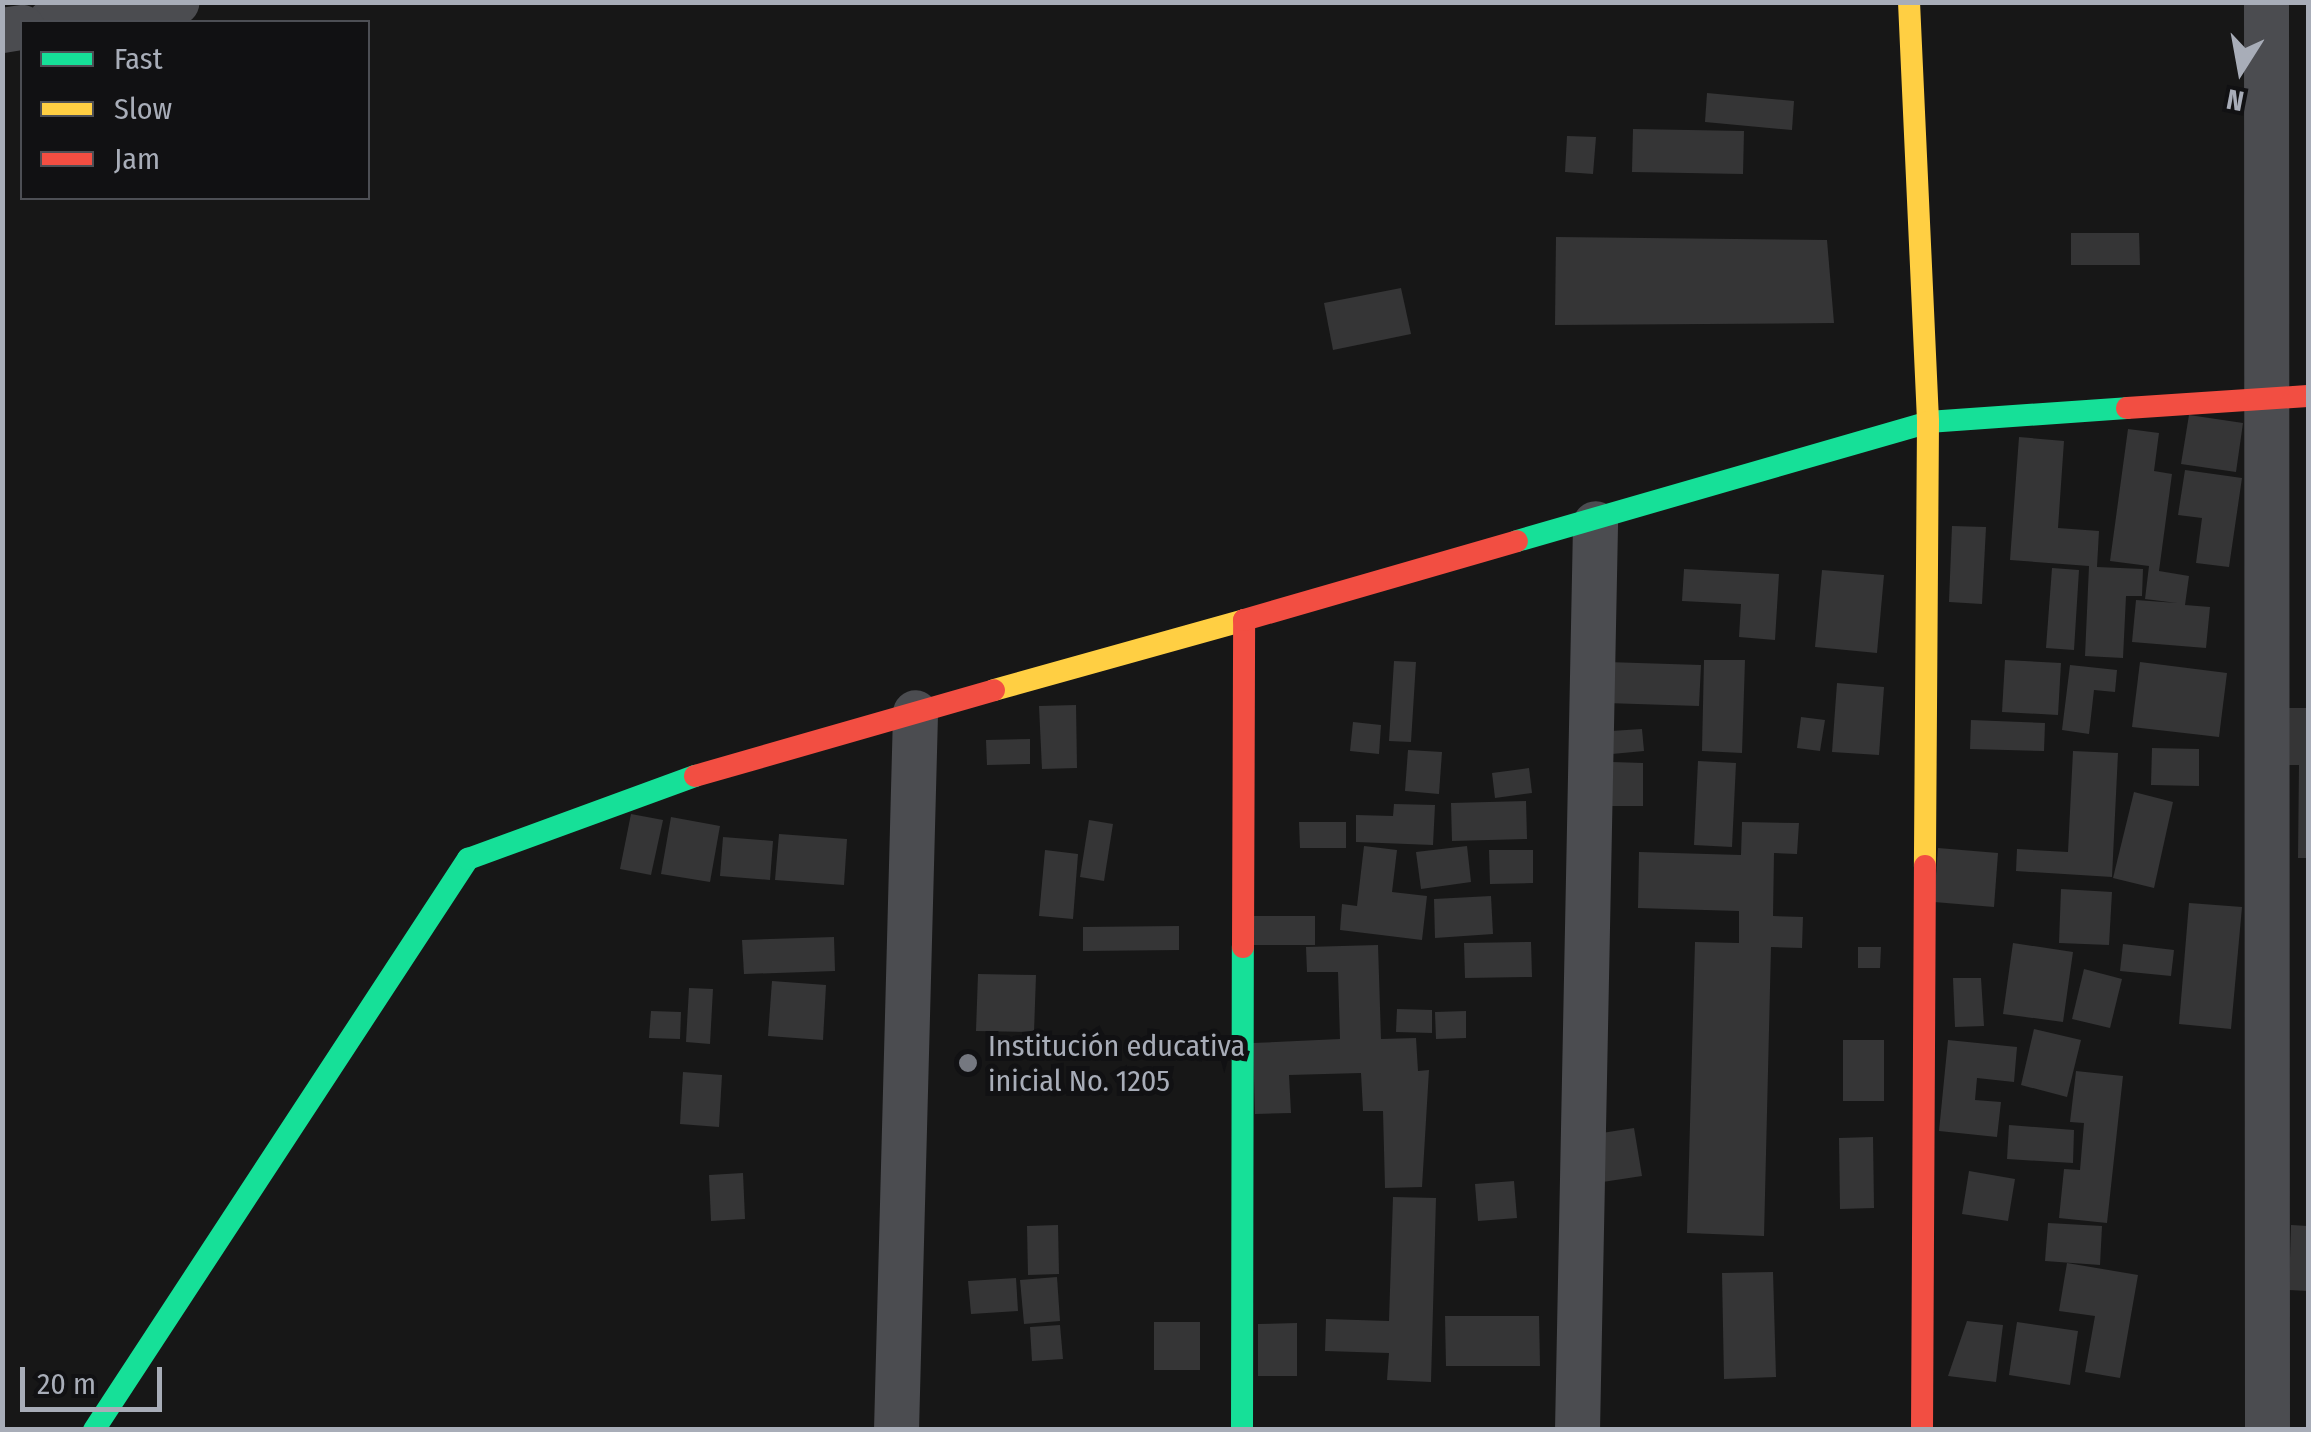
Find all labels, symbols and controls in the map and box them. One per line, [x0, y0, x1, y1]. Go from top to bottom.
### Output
legend [20, 20, 370, 200]
north arrow [2191, 20, 2291, 120]
text: Fast [114, 41, 162, 77]
text: N [2224, 82, 2247, 118]
text: Slow [114, 91, 172, 127]
text: Jam [114, 141, 160, 177]
place label: Institución educativa inicial No. 1205 [988, 1028, 1245, 1098]
marker: Institución educativa inicial No. 1205 [957, 1052, 979, 1074]
scale bar [25, 1347, 168, 1409]
text: 20 m [37, 1366, 96, 1402]

